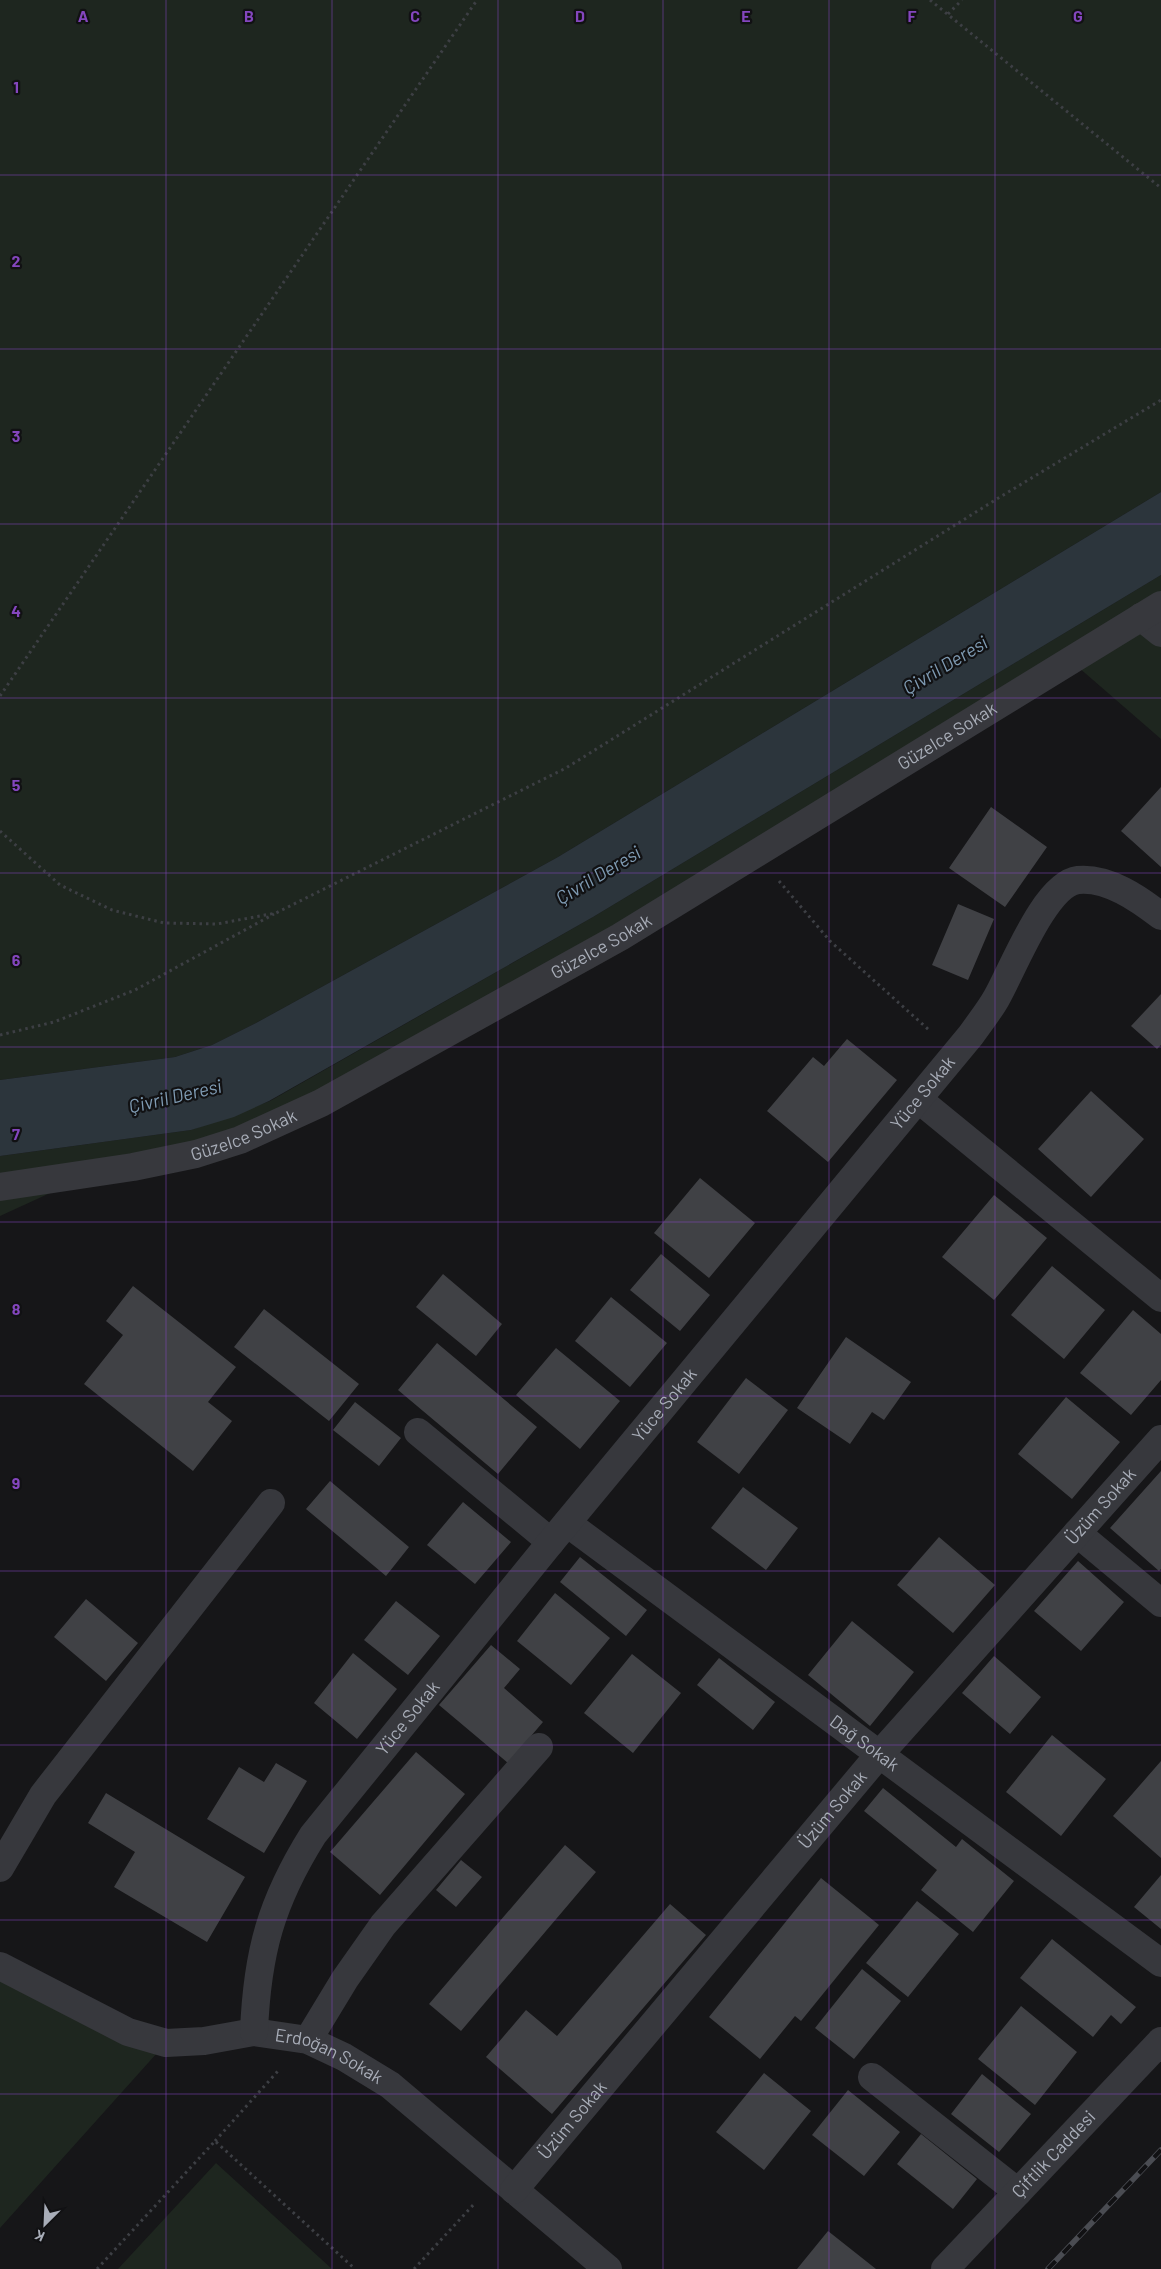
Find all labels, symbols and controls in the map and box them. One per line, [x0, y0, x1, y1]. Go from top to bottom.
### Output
text: A [78, 6, 89, 25]
text: B [244, 6, 254, 25]
text: C [410, 6, 420, 25]
text: D [575, 6, 585, 25]
text: E [741, 6, 751, 25]
text: F [908, 6, 917, 25]
text: G [1073, 6, 1083, 25]
text: 1 [13, 77, 19, 96]
text: 2 [12, 251, 21, 270]
text: 3 [12, 426, 20, 445]
text: 4 [11, 601, 21, 620]
water label: Çivril Deresi [898, 630, 992, 699]
street label: Güzelce Sokak [893, 697, 1000, 774]
text: 5 [12, 775, 21, 794]
water label: Çivril Deresi [551, 840, 645, 909]
street label: Güzelce Sokak [547, 908, 655, 983]
text: 6 [12, 950, 21, 969]
street label: Yüce Sokak [885, 1051, 959, 1134]
water label: Çivril Deresi [126, 1074, 224, 1117]
street label: Güzelce Sokak [188, 1104, 300, 1165]
text: 7 [12, 1124, 20, 1143]
text: 8 [12, 1299, 21, 1318]
street label: Yüce Sokak [627, 1363, 701, 1446]
street label: Üzüm Sokak [1060, 1463, 1140, 1549]
text: 9 [12, 1473, 20, 1492]
street label: Yüce Sokak [370, 1676, 444, 1759]
street label: Dağ Sokak [826, 1710, 904, 1775]
street label: Üzüm Sokak [793, 1766, 871, 1853]
street label: Erdoğan Sokak [274, 2023, 387, 2088]
street label: Üzüm Sokak [533, 2076, 611, 2163]
street label: Çiftlik Caddesi [1006, 2105, 1100, 2202]
north arrow [20, 2199, 70, 2249]
text: K [32, 2227, 47, 2246]

